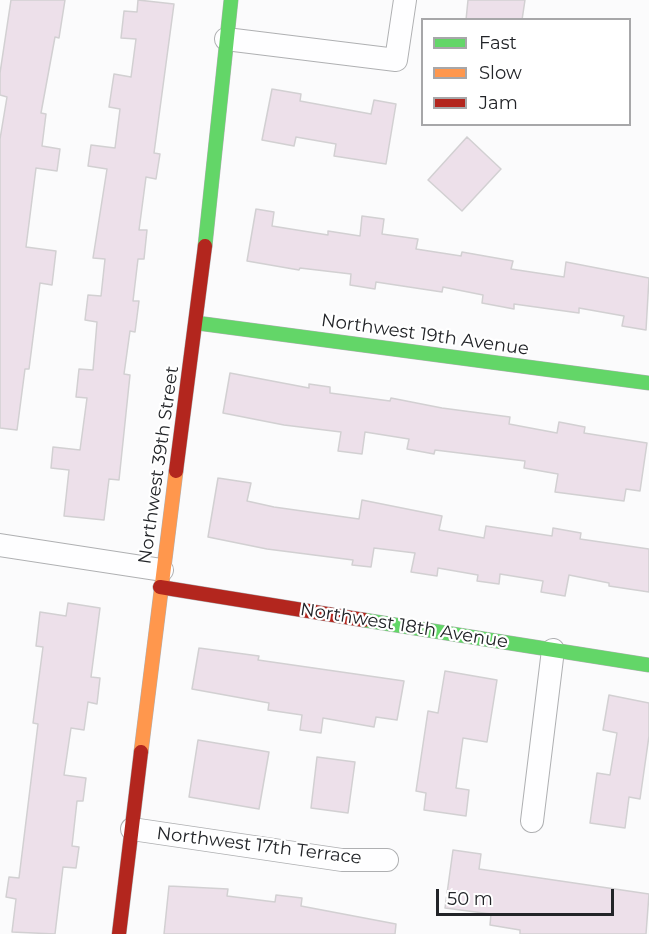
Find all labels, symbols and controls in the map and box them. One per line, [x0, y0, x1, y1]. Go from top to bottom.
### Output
legend [421, 18, 631, 126]
text: Fast [479, 32, 517, 54]
text: Slow [479, 62, 522, 84]
text: Jam [479, 92, 518, 114]
street label: Northwest 19th Avenue [320, 310, 530, 360]
street label: Northwest 39th Street [134, 365, 184, 565]
street label: Northwest 18th Avenue [299, 599, 509, 653]
street label: Northwest 17th Terrace [155, 823, 363, 869]
scale bar [439, 877, 618, 915]
text: 50 m [447, 888, 493, 910]

